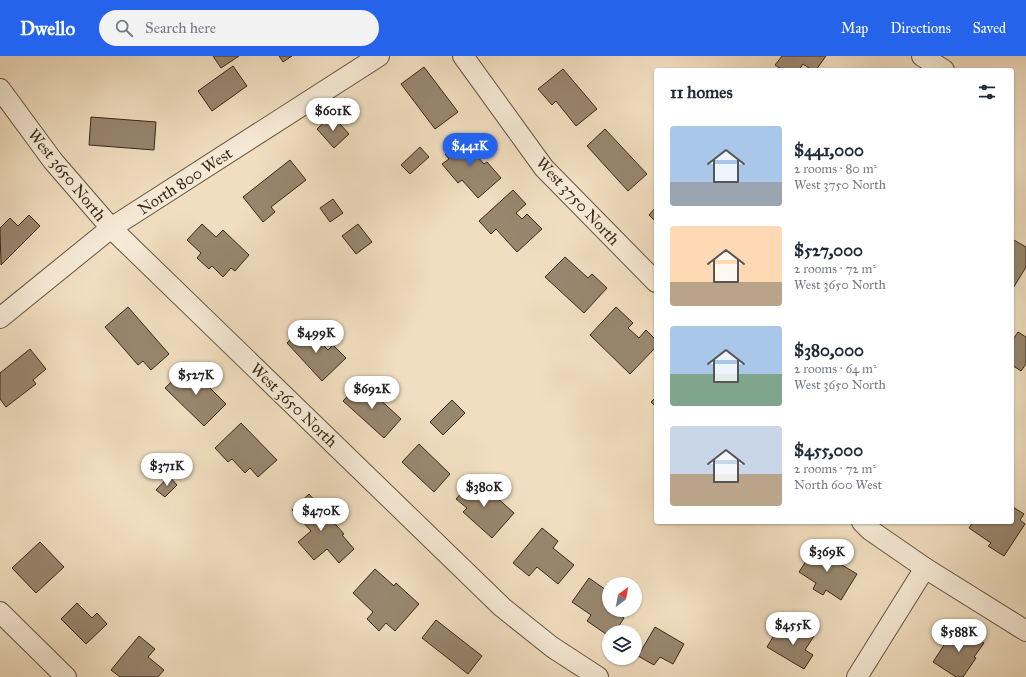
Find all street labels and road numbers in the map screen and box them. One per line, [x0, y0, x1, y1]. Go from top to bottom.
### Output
street label: West 3650 North [24, 125, 110, 225]
street label: North 800 West [134, 143, 236, 219]
street label: West 3750 North [532, 153, 624, 249]
street label: West 3650 North [247, 359, 341, 451]

